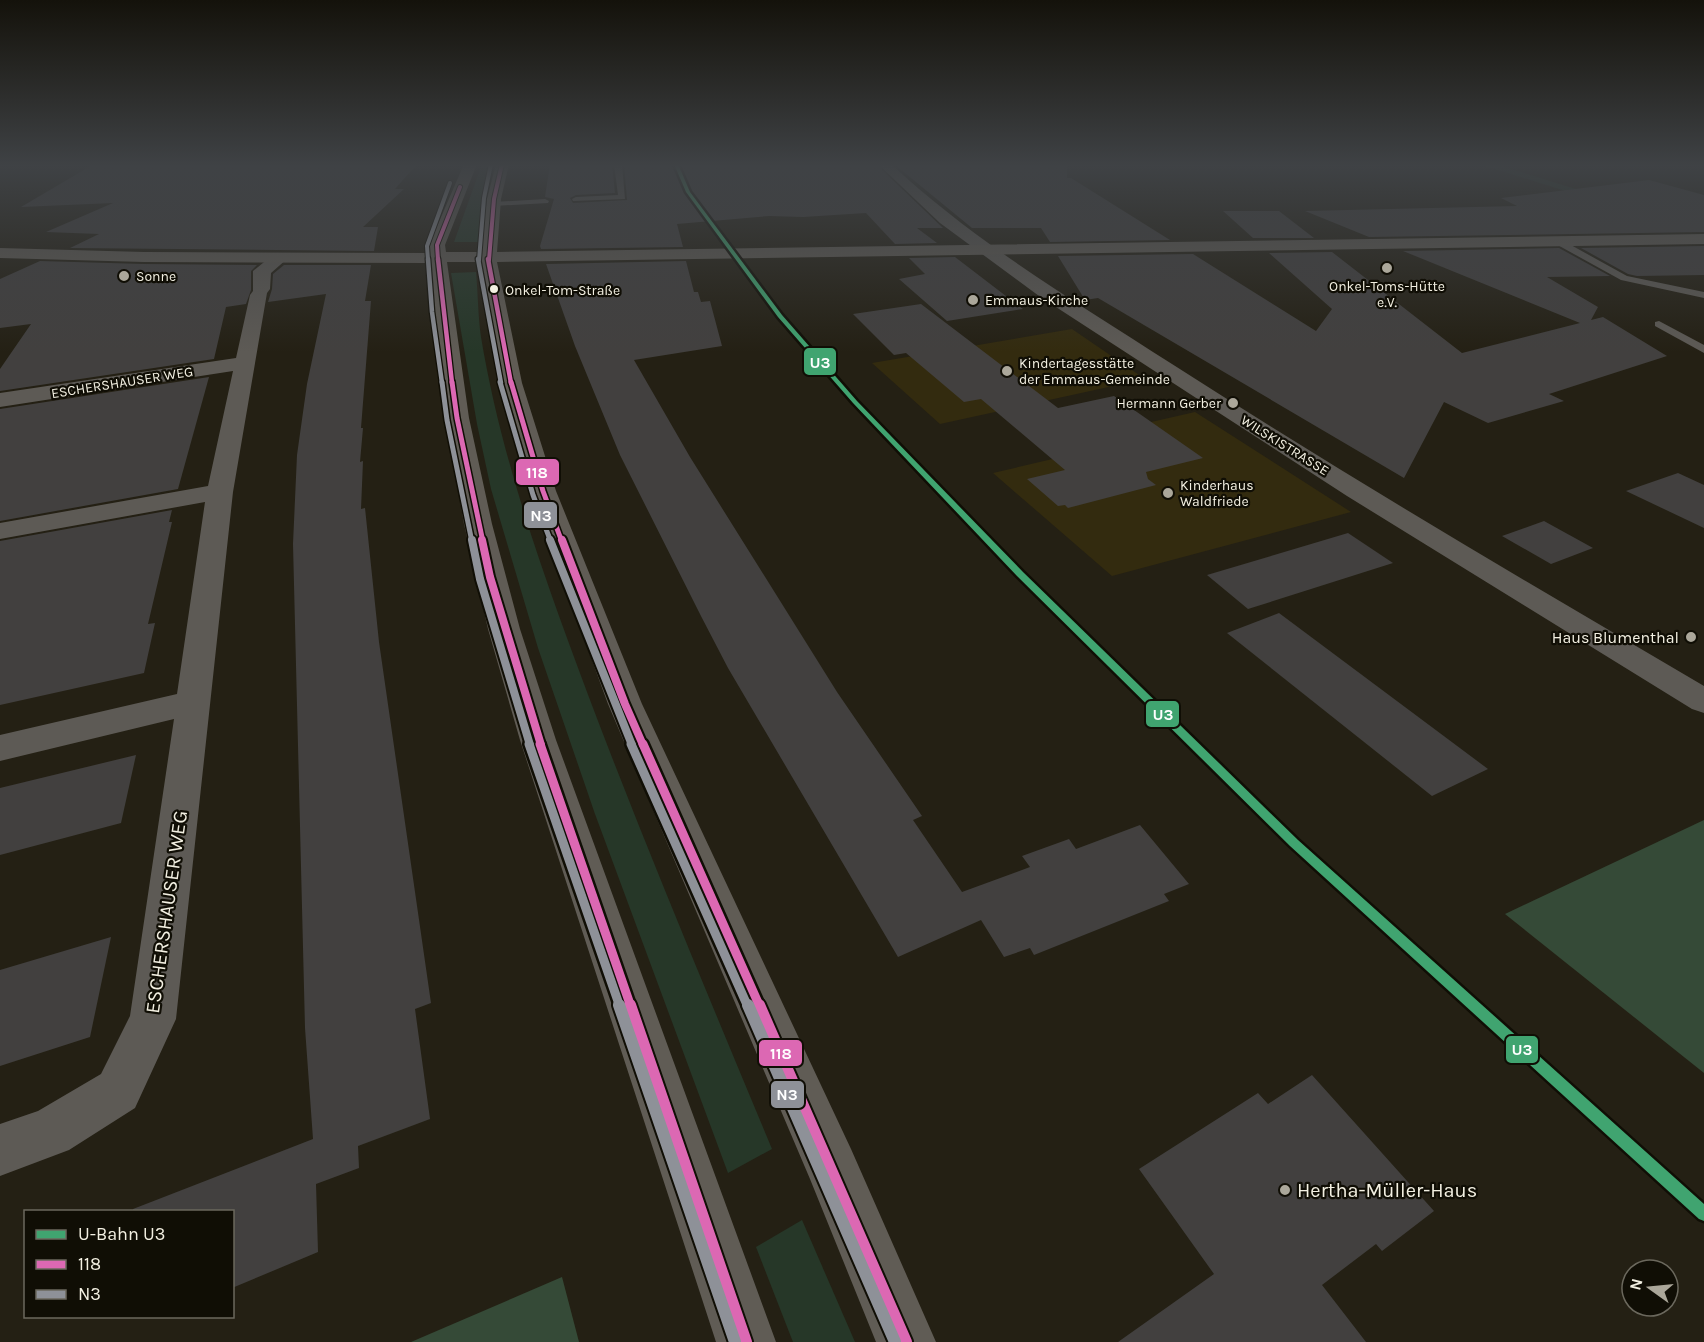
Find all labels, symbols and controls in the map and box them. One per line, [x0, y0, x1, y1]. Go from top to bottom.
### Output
marker: Onkel-Toms-Hütte e.V. [1380, 261, 1394, 275]
place label: Sonne [136, 268, 176, 285]
marker: Sonne [117, 269, 131, 283]
place label: Onkel-Toms-Hütte e.V. [1329, 278, 1445, 311]
place label: Onkel-Tom-Straße [505, 282, 620, 299]
marker: Onkel-Tom-Straße [488, 283, 500, 295]
place label: Emmaus-Kirche [985, 292, 1088, 309]
marker: Emmaus-Kirche [966, 293, 980, 307]
line badge: U3 [803, 347, 837, 376]
text: U3 [810, 353, 831, 372]
place label: Kindertagesstätte der Emmaus-Gemeinde [1019, 355, 1170, 388]
street label: ESCHERSHAUSER WEG [50, 363, 194, 402]
marker: Kindertagesstätte der Emmaus-Gemeinde [1000, 364, 1014, 378]
place label: Hermann Gerber [1117, 395, 1222, 412]
marker: Hermann Gerber [1226, 396, 1240, 410]
street label: WILSKISTRASSE [1238, 412, 1332, 479]
line badge: 118 [515, 458, 560, 486]
text: 118 [526, 463, 548, 482]
place label: Kinderhaus Waldfriede [1180, 477, 1254, 510]
marker: Kinderhaus Waldfriede [1161, 486, 1175, 500]
line badge: N3 [523, 501, 558, 529]
text: N3 [530, 506, 552, 525]
place label: Haus Blumenthal [1552, 628, 1679, 647]
marker: Haus Blumenthal [1684, 630, 1698, 644]
line badge: U3 [1145, 700, 1180, 728]
text: U3 [1153, 705, 1174, 724]
street label: ESCHERSHAUSER WEG [141, 809, 192, 1015]
line badge: U3 [1505, 1035, 1539, 1064]
line badge: 118 [758, 1039, 803, 1067]
text: U3 [1512, 1040, 1533, 1059]
text: 118 [770, 1044, 792, 1063]
line badge: N3 [770, 1080, 805, 1109]
text: N3 [776, 1085, 798, 1104]
place label: Hertha-Müller-Haus [1297, 1179, 1477, 1202]
marker: Hertha-Müller-Haus [1278, 1183, 1292, 1197]
legend [24, 1210, 234, 1318]
text: U-Bahn U3 [78, 1223, 166, 1245]
text: 118 [78, 1253, 101, 1275]
north arrow [1620, 1258, 1680, 1318]
text: N [1625, 1276, 1647, 1292]
text: N3 [78, 1283, 101, 1305]

